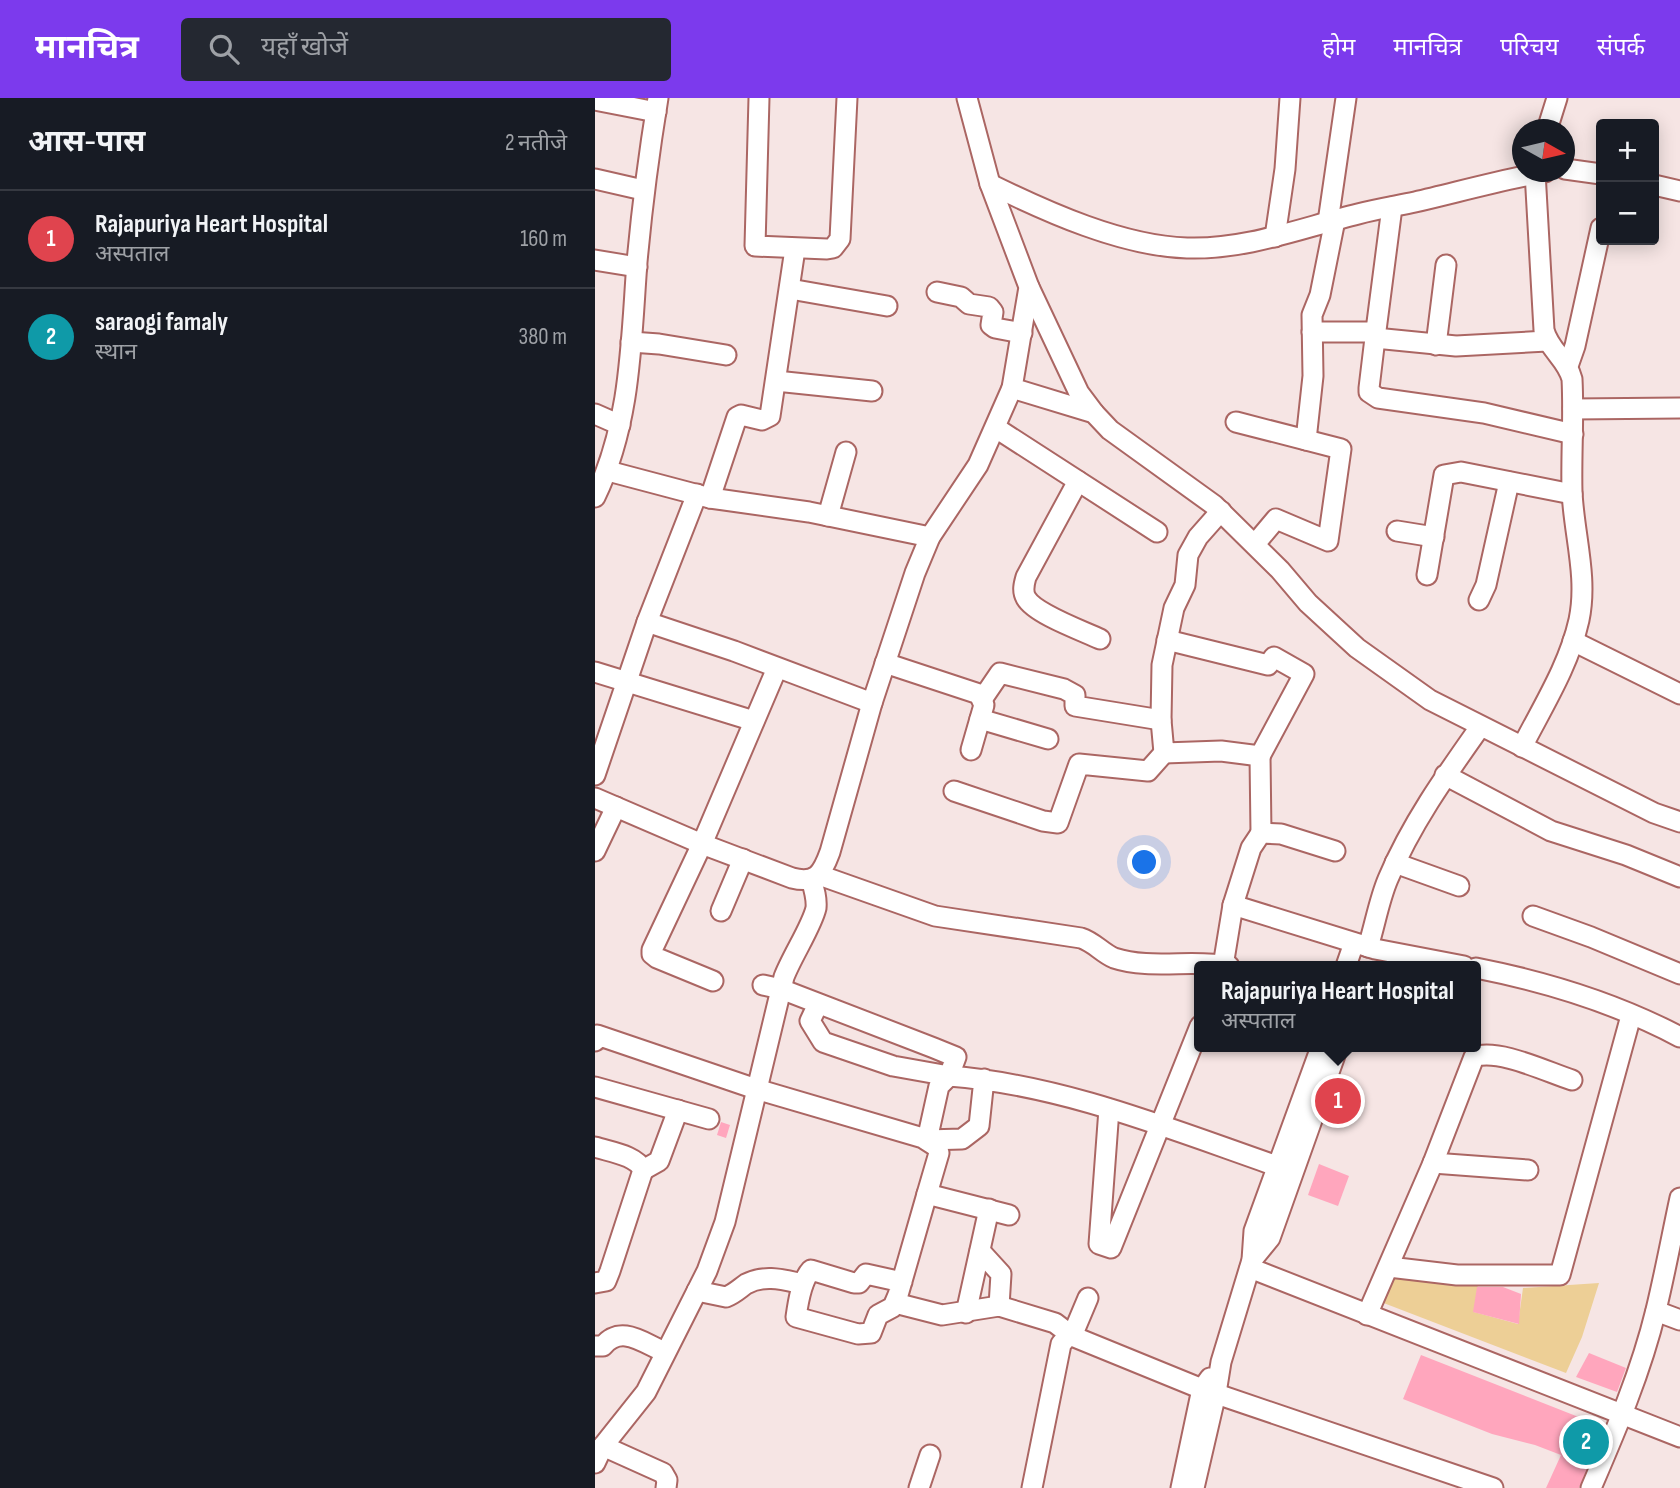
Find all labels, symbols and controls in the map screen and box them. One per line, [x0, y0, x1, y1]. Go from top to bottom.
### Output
search box [181, 18, 671, 81]
text: मानचित्र [35, 28, 139, 68]
icon: search [205, 30, 243, 68]
text: यहाँ खोजें [261, 32, 348, 63]
text: होम [1322, 33, 1355, 62]
text: मानचित्र [1393, 33, 1462, 62]
text: परिचय [1500, 33, 1559, 62]
text: संपर्क [1597, 33, 1645, 62]
north arrow [1512, 119, 1575, 182]
map controls [1596, 119, 1659, 245]
button: + [1596, 119, 1659, 182]
text: आस-पास [28, 124, 145, 160]
text: 2 नतीजे [505, 129, 567, 157]
button: − [1596, 182, 1659, 245]
text: Rajapuriya Heart Hospital [95, 209, 328, 240]
text: 1 [46, 225, 56, 253]
text: 160 m [520, 225, 567, 253]
text: अस्पताल [95, 240, 169, 268]
text: saraogi famaly [95, 307, 228, 338]
text: 2 [46, 323, 56, 351]
text: 380 m [519, 323, 567, 351]
text: स्थान [95, 338, 137, 366]
your location [1127, 845, 1161, 879]
popup [1194, 961, 1481, 1052]
text: Rajapuriya Heart Hospital [1221, 976, 1454, 1007]
text: अस्पताल [1221, 1007, 1295, 1035]
pin: 1 [1315, 1075, 1361, 1127]
pin: 2 [1563, 1416, 1609, 1468]

